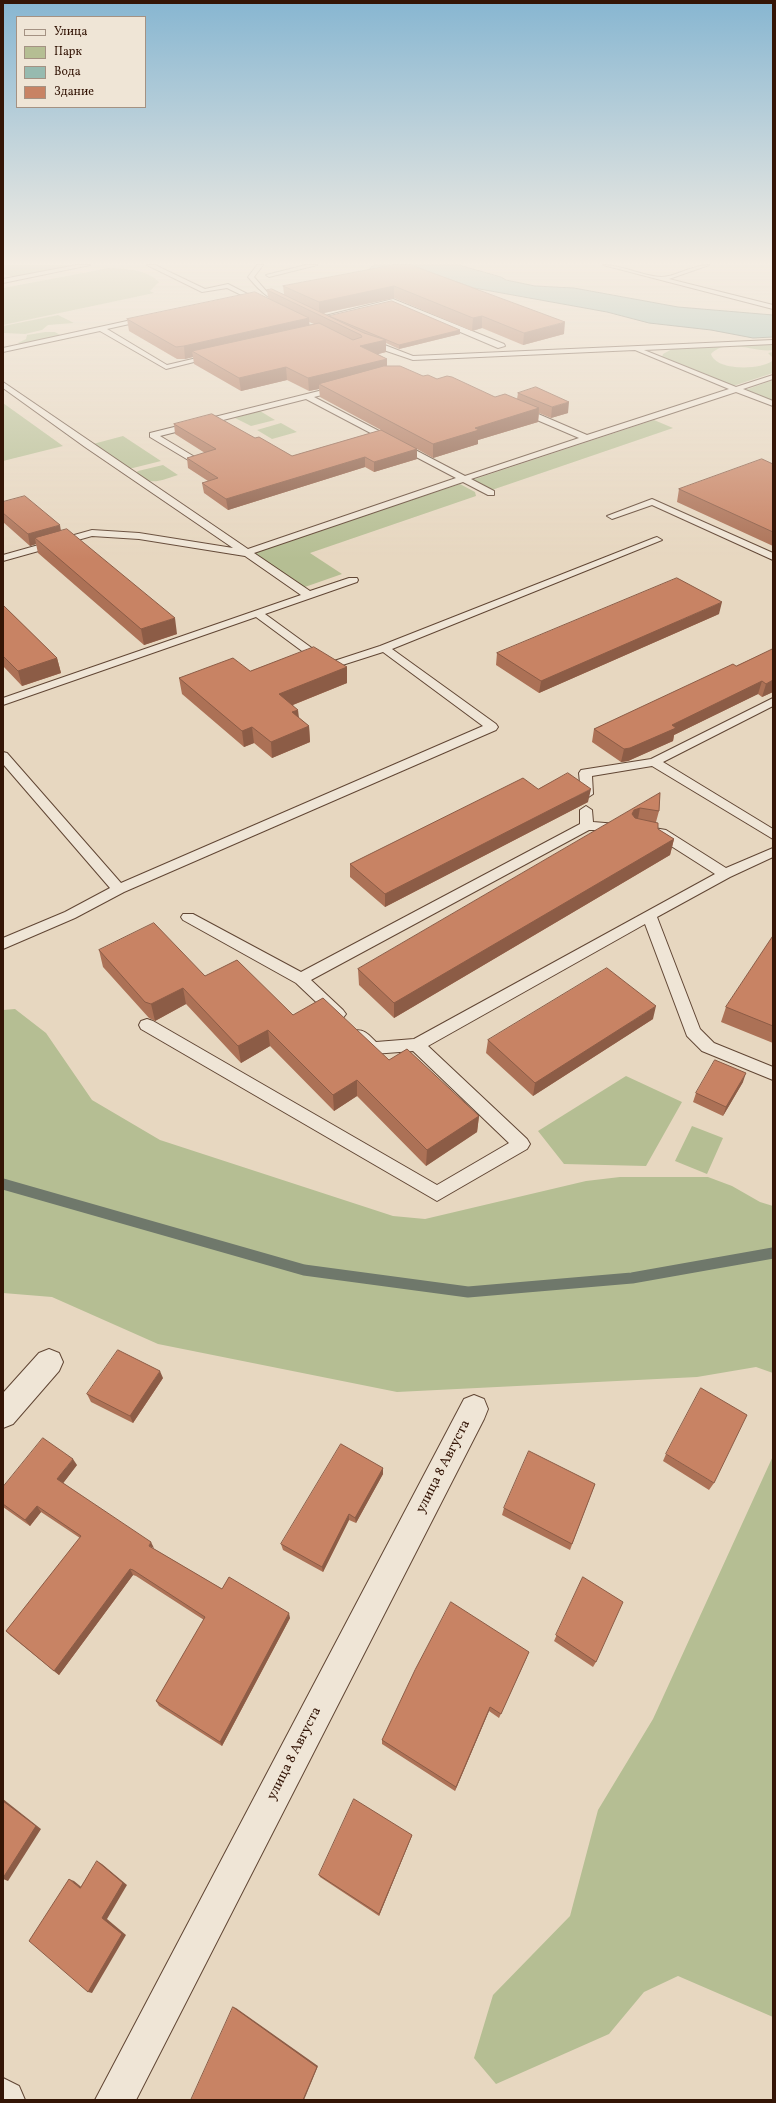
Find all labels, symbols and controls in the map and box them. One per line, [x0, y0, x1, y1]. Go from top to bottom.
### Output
legend [16, 16, 146, 108]
text: Улица [54, 24, 87, 40]
text: Парк [54, 44, 82, 60]
text: Вода [54, 64, 81, 80]
text: Здание [54, 84, 94, 100]
street label: улица 8 Августа [413, 1418, 475, 1516]
street label: улица 8 Августа [264, 1705, 326, 1803]

